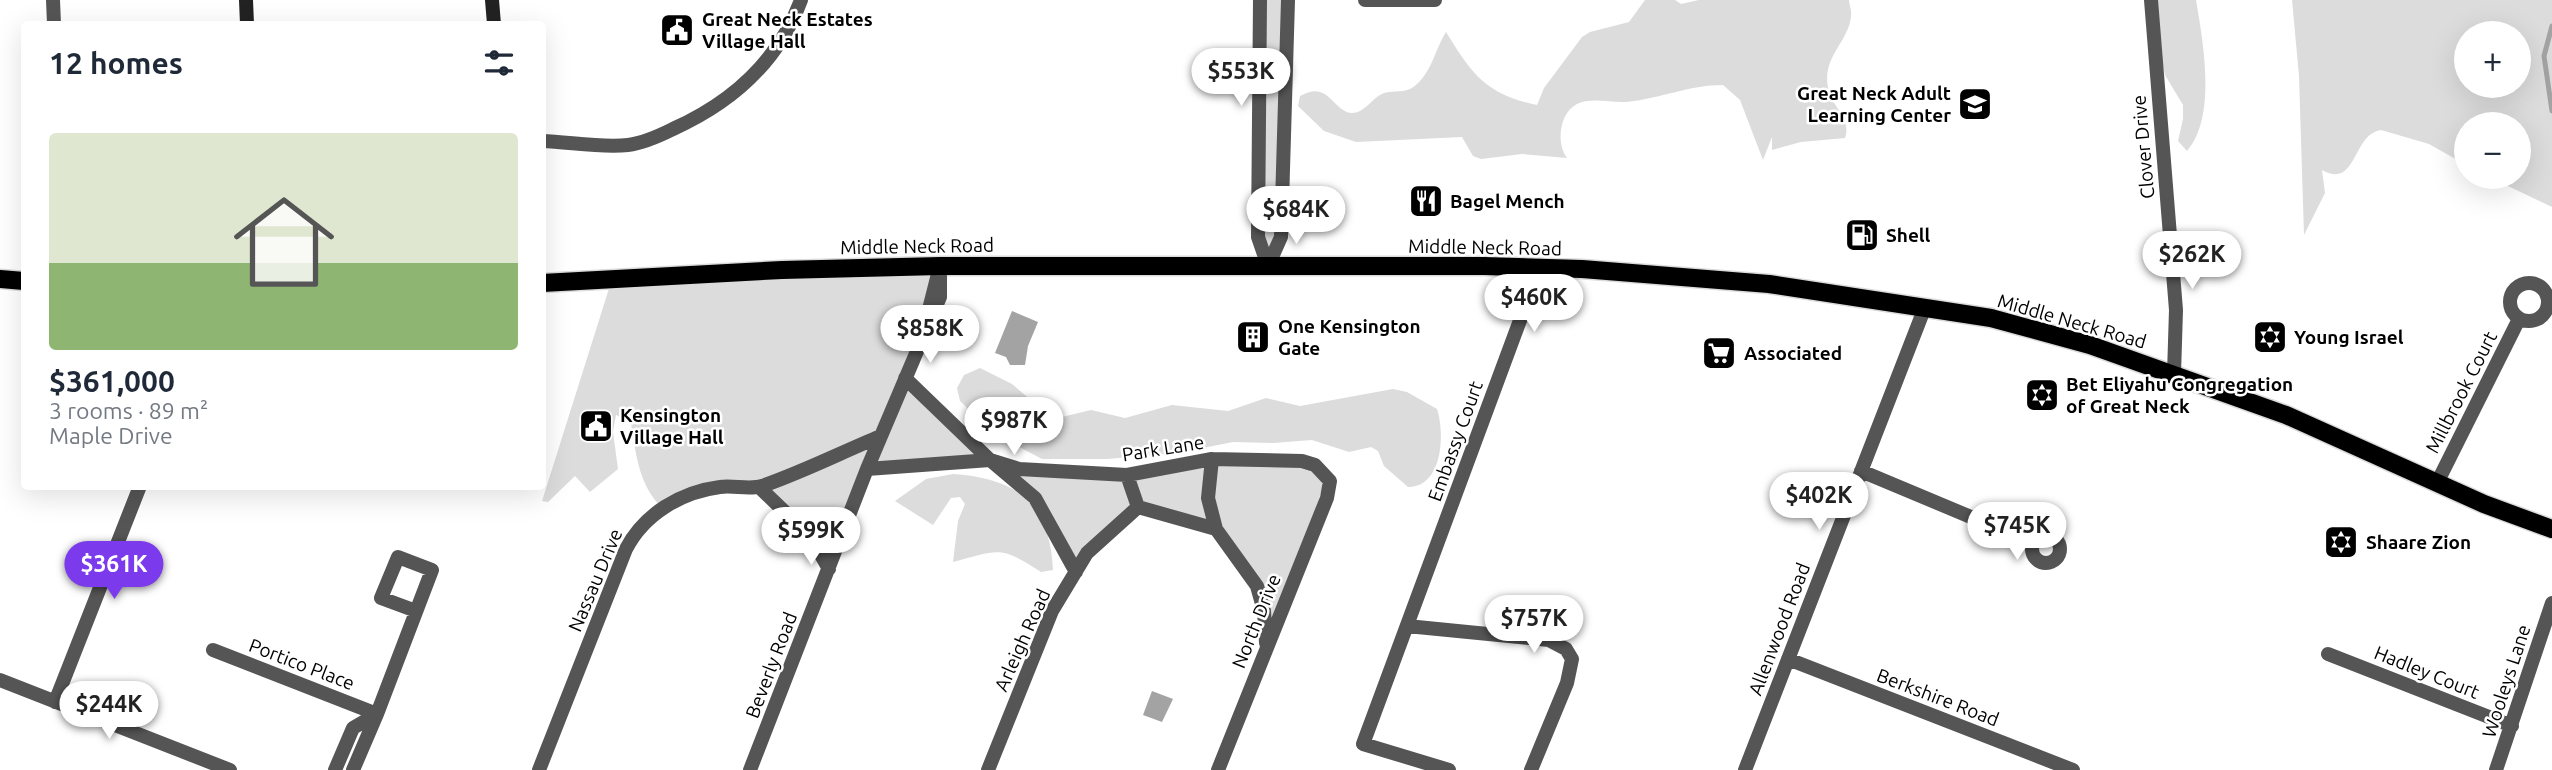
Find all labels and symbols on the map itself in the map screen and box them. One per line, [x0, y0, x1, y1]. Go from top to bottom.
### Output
place label: Great Neck Estates Village Hall [702, 8, 873, 52]
public building icon: Great Neck Estates Village Hall [658, 11, 696, 49]
pin: $553K [1192, 48, 1290, 108]
place label: Great Neck Adult Learning Center [1797, 82, 1951, 126]
school or university icon: Great Neck Adult Learning Center [1956, 85, 1994, 123]
street label: Clover Drive [2128, 94, 2158, 200]
restaurant icon: Bagel Mench [1407, 182, 1445, 220]
pin: $684K [1247, 187, 1345, 246]
place label: Bagel Mench [1450, 190, 1565, 212]
fuel station icon: Shell [1843, 216, 1881, 254]
place label: Shell [1886, 224, 1931, 246]
pin: $262K [2143, 232, 2241, 291]
street label: Middle Neck Road [840, 234, 994, 258]
street label: Middle Neck Road [1408, 235, 1562, 259]
pin: $460K [1485, 274, 1583, 334]
street label: Middle Neck Road [1995, 289, 2149, 353]
pin: $858K [881, 306, 979, 365]
place label: One Kensington Gate [1278, 315, 1421, 359]
building icon: One Kensington Gate [1234, 318, 1272, 356]
synagogue icon: Young Israel [2251, 318, 2289, 356]
place label: Young Israel [2294, 326, 2404, 348]
street label: Millbrook Court [2421, 327, 2501, 457]
supermarket icon: Associated [1700, 334, 1738, 372]
place label: Associated [1744, 342, 1842, 364]
place label: Bet Eliyahu Congregation of Great Neck [2066, 373, 2293, 417]
synagogue icon: Bet Eliyahu Congregation of Great Neck [2023, 376, 2061, 414]
street label: Embassy Court [1423, 377, 1487, 504]
pin: $987K [965, 398, 1063, 457]
place label: Kensington Village Hall [620, 404, 724, 448]
public building icon: Kensington Village Hall [577, 407, 615, 445]
street label: Park Lane [1120, 431, 1206, 465]
pin: $402K [1770, 472, 1868, 532]
pin: $745K [1968, 503, 2066, 562]
pin: $599K [762, 508, 860, 567]
synagogue icon: Shaare Zion [2322, 523, 2360, 561]
street label: Nassau Drive [563, 525, 627, 635]
place label: Shaare Zion [2366, 531, 2471, 553]
pin: $361K [65, 542, 163, 601]
street label: Allenwood Road [1744, 560, 1814, 698]
street label: North Drive [1227, 571, 1285, 671]
street label: Arleigh Road [990, 585, 1054, 695]
pin: $757K [1485, 596, 1583, 655]
street label: Beverly Road [741, 609, 801, 721]
street label: Wooleys Lane [2477, 622, 2535, 740]
street label: Portico Place [246, 634, 358, 694]
street label: Hadley Court [2371, 641, 2483, 703]
street label: Berkshire Road [1874, 664, 2002, 730]
pin: $244K [60, 682, 158, 741]

